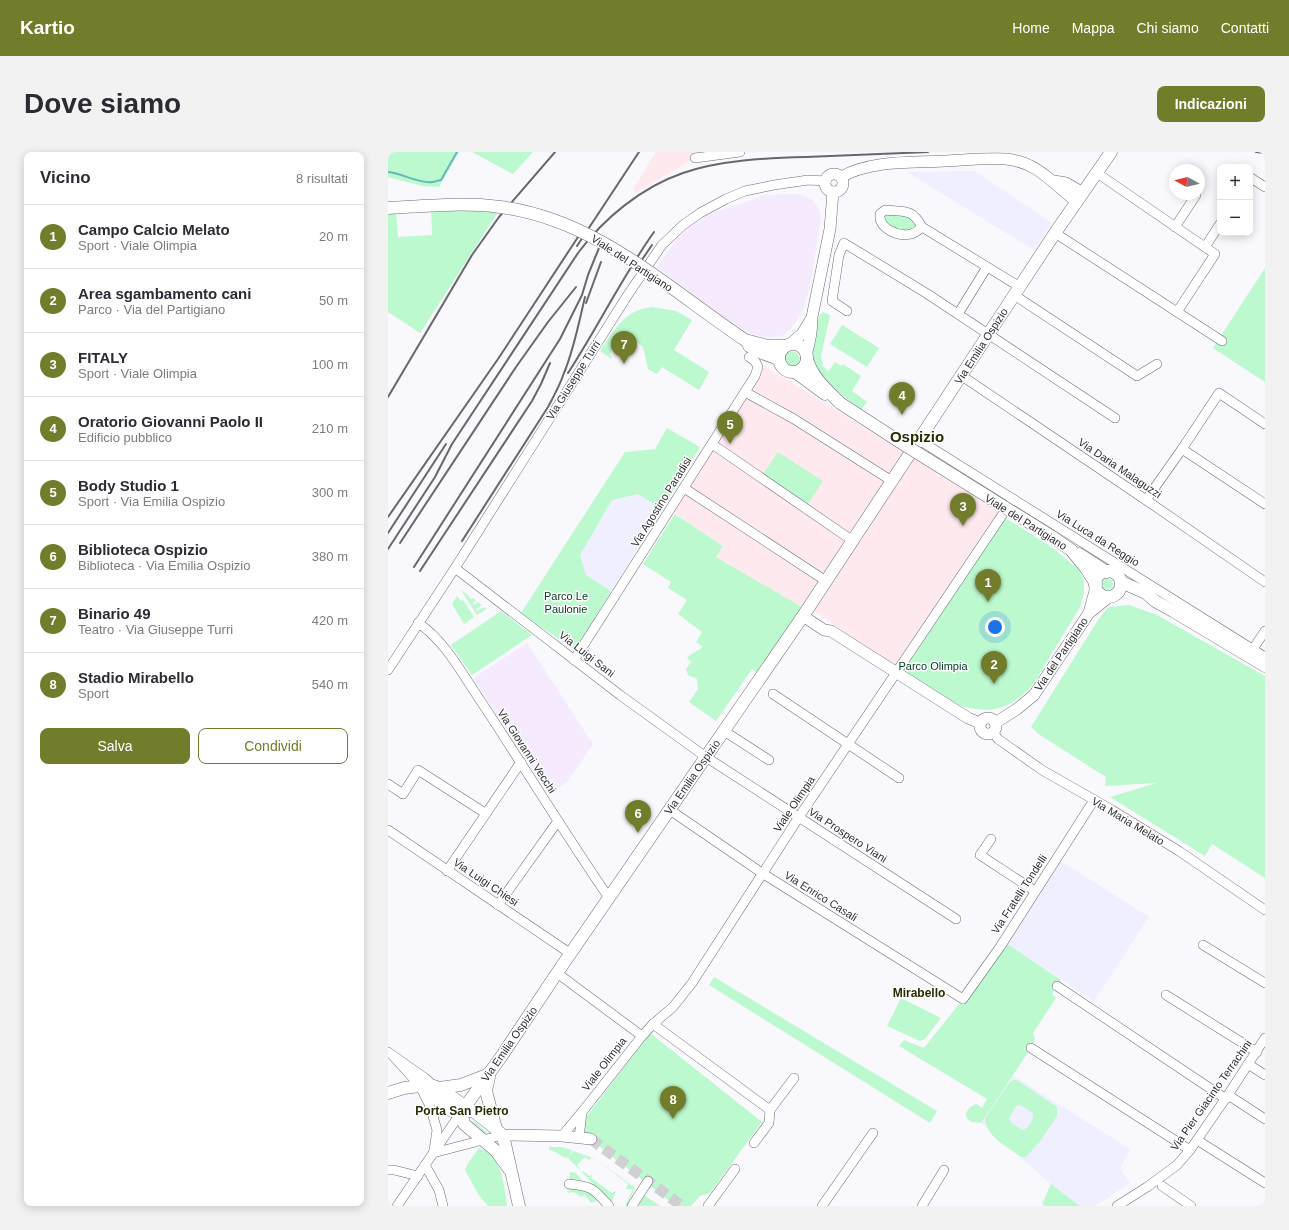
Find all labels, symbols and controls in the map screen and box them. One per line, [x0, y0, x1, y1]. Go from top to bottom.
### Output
text: Kartio [20, 17, 75, 38]
text: Home [1012, 20, 1050, 36]
text: Mappa [1072, 20, 1115, 36]
text: Chi siamo [1137, 20, 1199, 36]
text: Contatti [1221, 20, 1269, 36]
button: Indicazioni [1157, 86, 1265, 122]
text: Dove siamo [24, 88, 181, 119]
north arrow [1169, 164, 1205, 200]
map controls [1217, 164, 1253, 236]
button: + [1217, 164, 1253, 200]
text: Vicino [40, 168, 91, 187]
text: 8 risultati [296, 171, 348, 186]
button: − [1217, 200, 1253, 236]
text: Campo Calcio Melato [78, 221, 230, 238]
text: 1 [49, 229, 57, 244]
text: 20 m [319, 229, 348, 244]
street label: Viale del Partigiano [589, 232, 675, 294]
text: Sport · Viale Olimpia [78, 238, 197, 253]
text: Area sgambamento cani [78, 285, 251, 302]
text: 2 [49, 293, 57, 308]
text: 50 m [319, 293, 348, 308]
text: Parco · Via del Partigiano [78, 302, 225, 317]
street label: Via Emilia Ospizio [952, 306, 1010, 386]
pin: 7 [611, 331, 637, 364]
street label: Via Giuseppe Turri [544, 338, 602, 422]
text: FITALY [78, 349, 128, 366]
text: 3 [49, 357, 57, 372]
text: 100 m [312, 357, 348, 372]
text: Sport · Viale Olimpia [78, 366, 197, 381]
pin: 4 [889, 382, 915, 415]
pin: 5 [717, 411, 743, 444]
text: Oratorio Giovanni Paolo II [78, 413, 263, 430]
text: 4 [49, 421, 57, 436]
text: 210 m [312, 421, 348, 436]
district label: Ospizio [890, 428, 944, 445]
text: Edificio pubblico [78, 430, 172, 445]
street label: Via Daria Malaguzzi [1076, 436, 1164, 500]
street label: Via Agostino Paradisi [628, 455, 694, 549]
text: Body Studio 1 [78, 477, 179, 494]
text: 5 [49, 485, 57, 500]
text: 300 m [312, 485, 348, 500]
street label: Viale del Partigiano [983, 492, 1069, 552]
pin: 3 [950, 493, 976, 526]
text: Sport · Via Emilia Ospizio [78, 494, 225, 509]
street label: Via Luca da Reggio [1054, 508, 1142, 568]
text: Biblioteca Ospizio [78, 541, 208, 558]
text: 6 [49, 549, 57, 564]
text: 380 m [312, 549, 348, 564]
text: Biblioteca · Via Emilia Ospizio [78, 558, 250, 573]
pin: 1 [975, 569, 1001, 602]
park label: Parco Le Paulonie [544, 590, 588, 615]
text: Binario 49 [78, 605, 151, 622]
text: 7 [49, 613, 57, 628]
text: 420 m [312, 613, 348, 628]
street label: Via del Partigiano [1032, 615, 1090, 693]
your location [985, 617, 1005, 637]
text: Teatro · Via Giuseppe Turri [78, 622, 233, 637]
street label: Via Luigi Sani [557, 629, 617, 679]
pin: 2 [981, 651, 1007, 684]
park label: Parco Olimpia [898, 660, 968, 672]
text: Stadio Mirabello [78, 669, 194, 686]
text: 8 [49, 677, 57, 692]
text: 540 m [312, 677, 348, 692]
text: Sport [78, 686, 109, 701]
street label: Via Giovanni Vecchi [495, 707, 559, 795]
button: Salva [40, 728, 190, 764]
button: Condividi [198, 728, 348, 764]
street label: Via Emilia Ospizio [662, 737, 722, 817]
street label: Viale Olimpia [771, 773, 818, 834]
street label: Via Maria Melato [1090, 795, 1166, 847]
pin: 6 [625, 800, 651, 833]
street label: Via Prospero Viani [807, 805, 889, 865]
street label: Via Fratelli Tondelli [989, 852, 1049, 936]
street label: Via Luigi Chiesi [451, 856, 521, 908]
street label: Via Enrico Casali [782, 869, 860, 923]
district label: Mirabello [893, 986, 945, 1000]
street label: Via Emilia Ospizio [479, 1004, 539, 1084]
street label: Viale Olimpia [579, 1034, 629, 1093]
street label: Via Pier Giacinto Terrachini [1168, 1037, 1254, 1153]
pin: 8 [660, 1086, 686, 1119]
district label: Porta San Pietro [415, 1104, 509, 1118]

